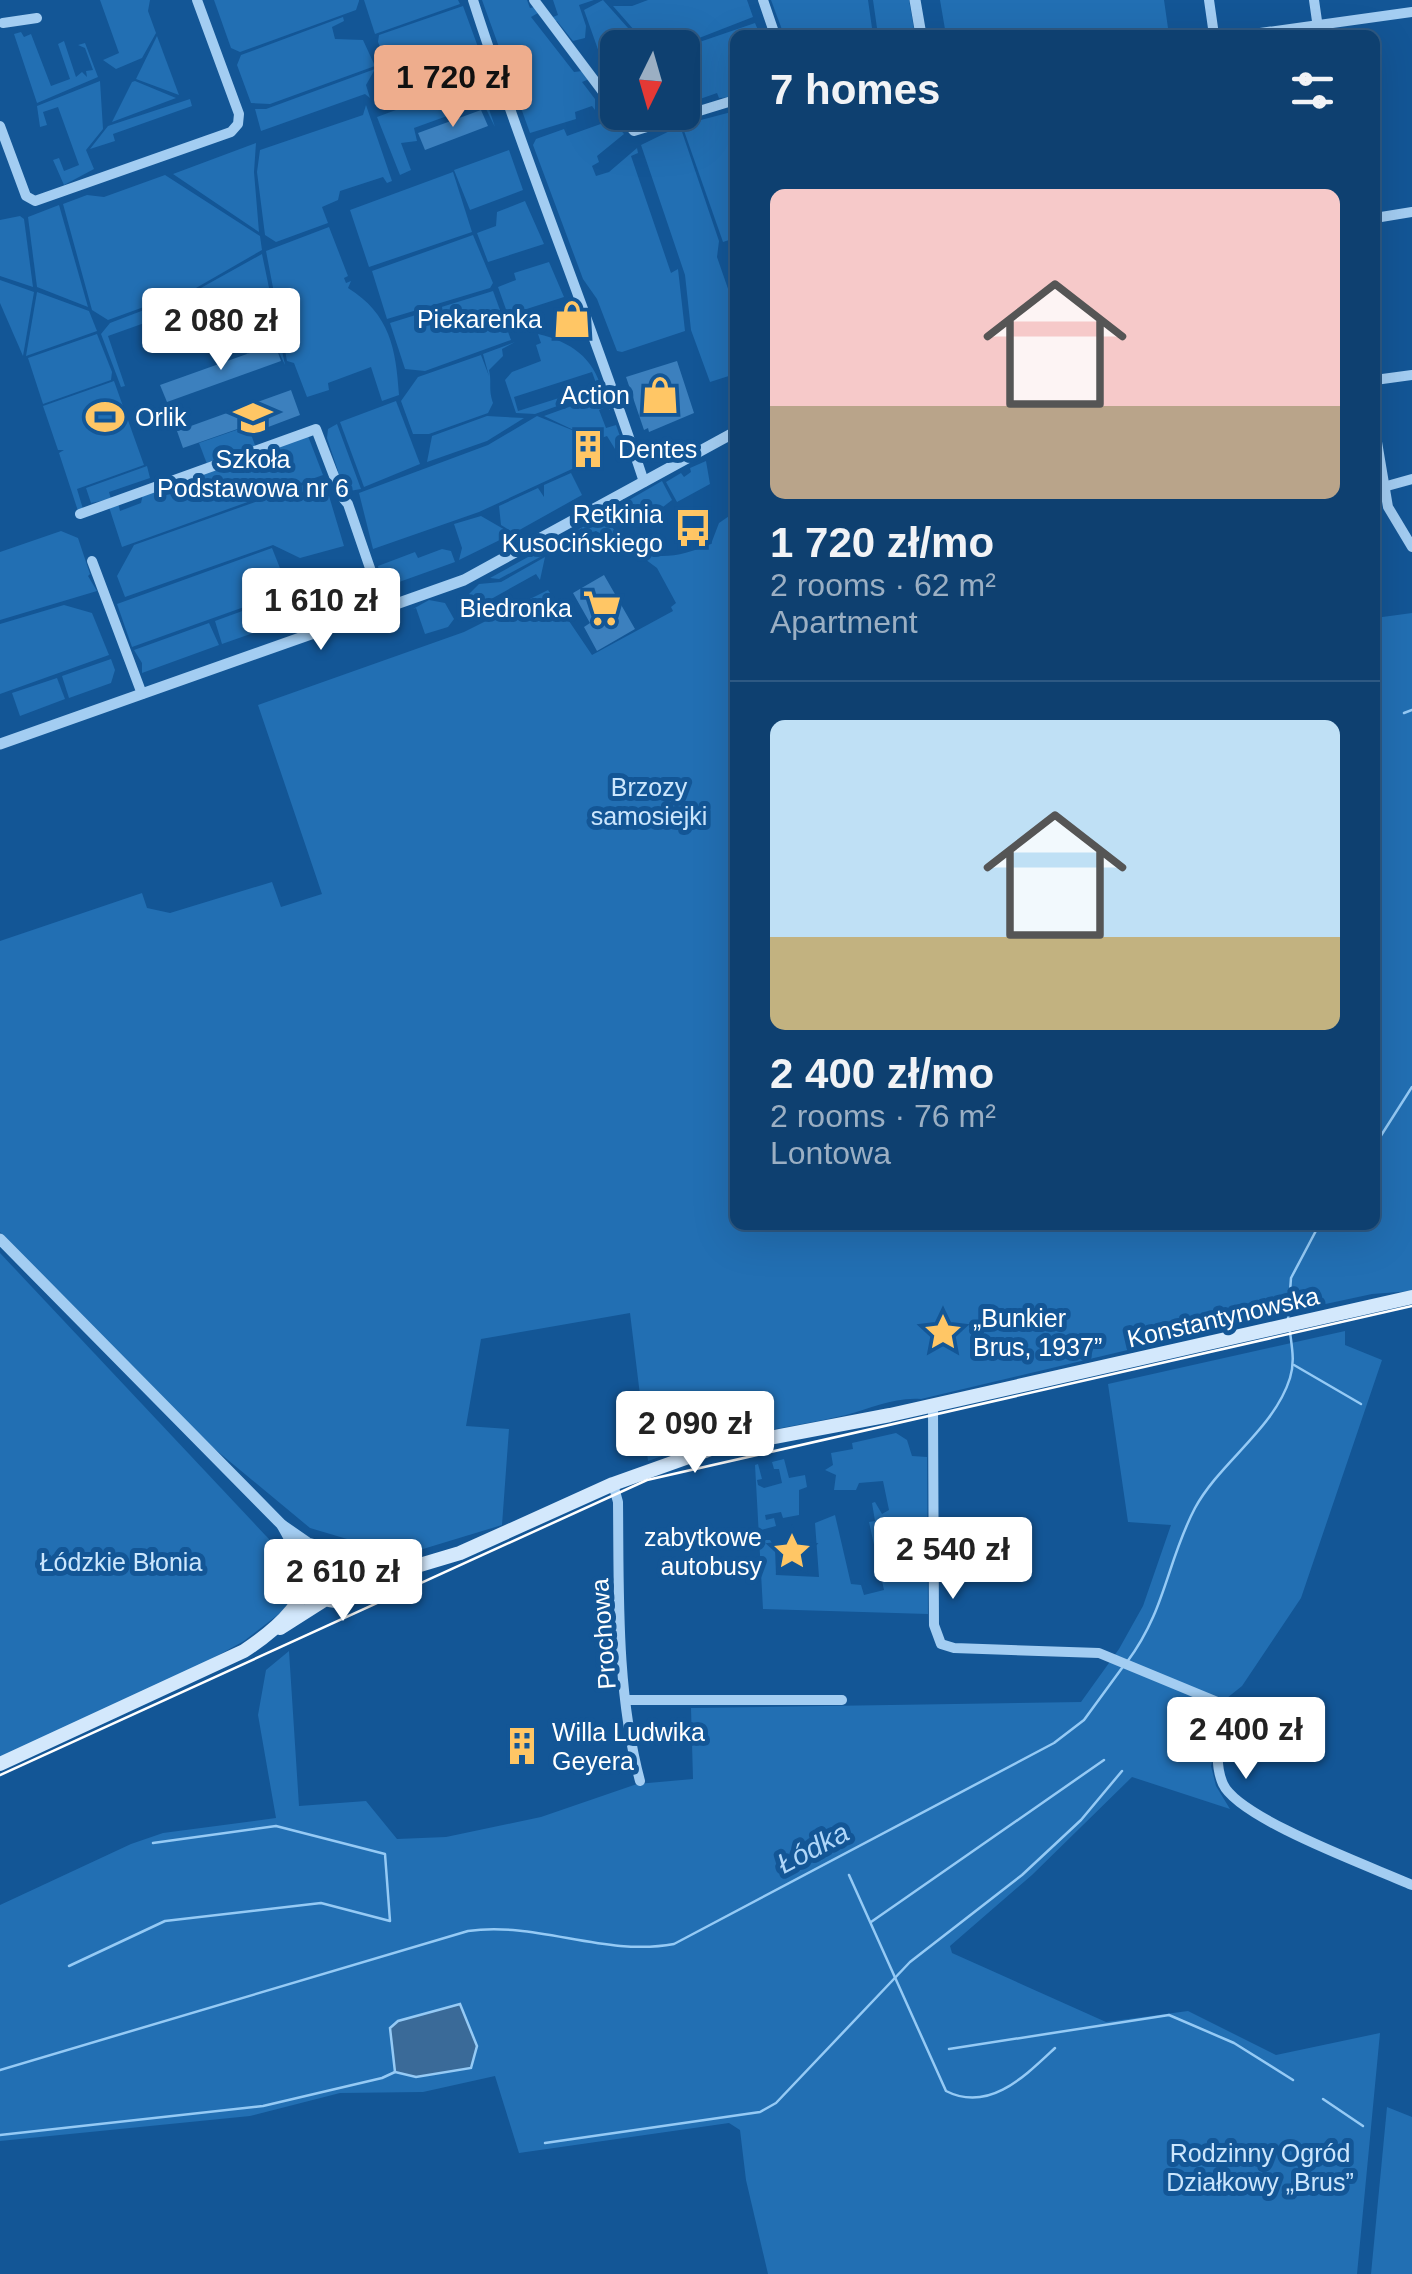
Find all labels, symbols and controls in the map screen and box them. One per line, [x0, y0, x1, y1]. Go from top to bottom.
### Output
north arrow [600, 30, 700, 130]
map controls [600, 30, 700, 130]
pin: 1 720 zł [350, 45, 556, 130]
text: 1 720 zł [396, 59, 510, 95]
icon: filters [1285, 63, 1340, 118]
text: 7 homes [770, 66, 940, 113]
icon: home [965, 254, 1145, 434]
pin: 2 080 zł [118, 288, 324, 373]
shop icon: Piekarenka [551, 298, 593, 340]
text: 2 080 zł [164, 302, 278, 338]
place label: Piekarenka [417, 305, 542, 333]
shop icon: Action [639, 374, 681, 416]
place label: Action [561, 381, 630, 409]
sports icon: Orlik [84, 396, 126, 438]
school or university icon: Szkoła Podstawowa nr 6 [232, 397, 274, 439]
place label: Orlik [135, 403, 187, 431]
building icon: Dentes [567, 428, 609, 470]
place label: Dentes [618, 435, 697, 463]
place label: Szkoła Podstawowa nr 6 [157, 445, 349, 502]
place label: Retkinia Kusocińskiego [502, 500, 663, 557]
bus stop icon: Retkinia Kusocińskiego [672, 507, 714, 549]
text: 1 720 zł/mo [770, 519, 994, 566]
text: 2 rooms · 62 m² [770, 567, 996, 603]
pin: 1 610 zł [218, 568, 424, 653]
text: 1 610 zł [264, 582, 378, 618]
supermarket icon: Biedronka [581, 587, 623, 629]
place label: Biedronka [459, 594, 572, 622]
text: Apartment [770, 604, 918, 640]
park label: Brzozy samosiejki [591, 773, 707, 830]
icon: home [965, 785, 1145, 965]
text: 2 400 zł/mo [770, 1050, 994, 1097]
text: 2 rooms · 76 m² [770, 1098, 996, 1134]
text: Lontowa [770, 1135, 891, 1171]
street label: Konstantynowska [1124, 1281, 1322, 1353]
place label: „Bunkier Brus, 1937” [973, 1304, 1102, 1361]
place icon: „Bunkier Brus, 1937” [922, 1311, 964, 1353]
pin: 2 090 zł [592, 1391, 798, 1476]
text: 2 090 zł [638, 1405, 752, 1441]
pin: 2 540 zł [850, 1517, 1056, 1602]
place label: zabytkowe autobusy [644, 1523, 762, 1580]
place icon: zabytkowe autobusy [771, 1530, 813, 1572]
text: 2 540 zł [896, 1531, 1010, 1567]
pin: 2 610 zł [240, 1539, 446, 1624]
park label: Łódzkie Błonia [40, 1548, 202, 1576]
text: 2 610 zł [286, 1553, 400, 1589]
street label: Prochowa [585, 1577, 621, 1690]
pin: 2 400 zł [1143, 1697, 1349, 1782]
text: 2 400 zł [1189, 1711, 1303, 1747]
place label: Willa Ludwika Geyera [552, 1718, 705, 1775]
building icon: Willa Ludwika Geyera [501, 1725, 543, 1767]
water label: Łódka [772, 1816, 854, 1880]
park label: Rodzinny Ogród Działkowy „Brus” [1166, 2139, 1354, 2196]

